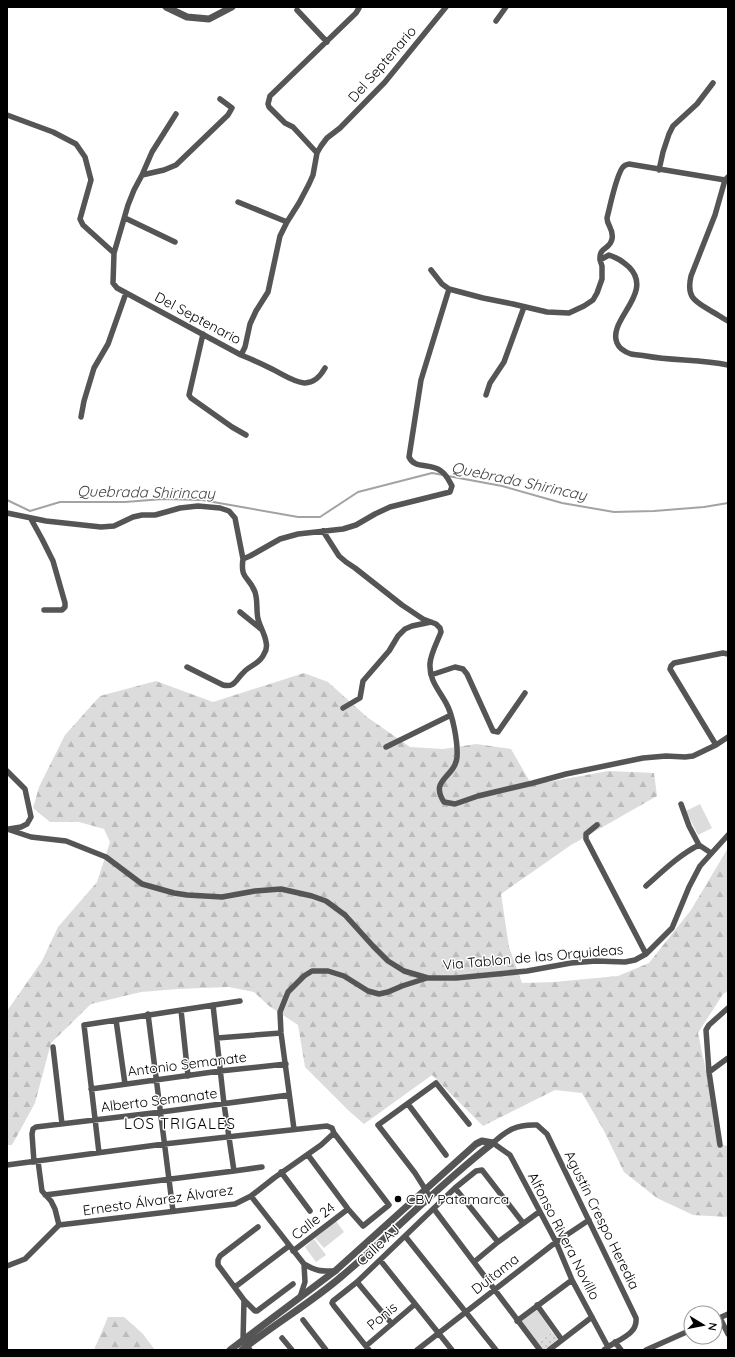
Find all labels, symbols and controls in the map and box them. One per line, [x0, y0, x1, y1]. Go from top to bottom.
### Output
street label: Del Septenario [344, 22, 420, 106]
street label: Del Septenario [152, 288, 244, 348]
water label: Quebrada Shirincay [450, 457, 590, 505]
water label: Quebrada Shirincay [77, 481, 217, 503]
street label: Via Tablon de las Orquideas [442, 940, 624, 974]
street label: Antonio Semanate [126, 1048, 248, 1080]
street label: Alberto Semanate [100, 1084, 218, 1116]
district label: LOS TRIGALES [124, 1114, 236, 1133]
street label: Agustín Crespo Heredia [561, 1148, 643, 1292]
street label: Alfonso Rivera Novillo [524, 1169, 604, 1303]
street label: Ernesto Álvarez Álvarez [82, 1180, 235, 1219]
place label: CBV Patamarca [406, 1190, 509, 1208]
marker: CBV Patamarca [393, 1194, 403, 1204]
street label: Calle 24 [288, 1198, 338, 1244]
street label: Calle AJ [353, 1220, 403, 1270]
street label: Duitama [468, 1250, 522, 1298]
street label: Ponis [363, 1298, 401, 1334]
north arrow [683, 1305, 723, 1345]
text: N [705, 1322, 720, 1332]

